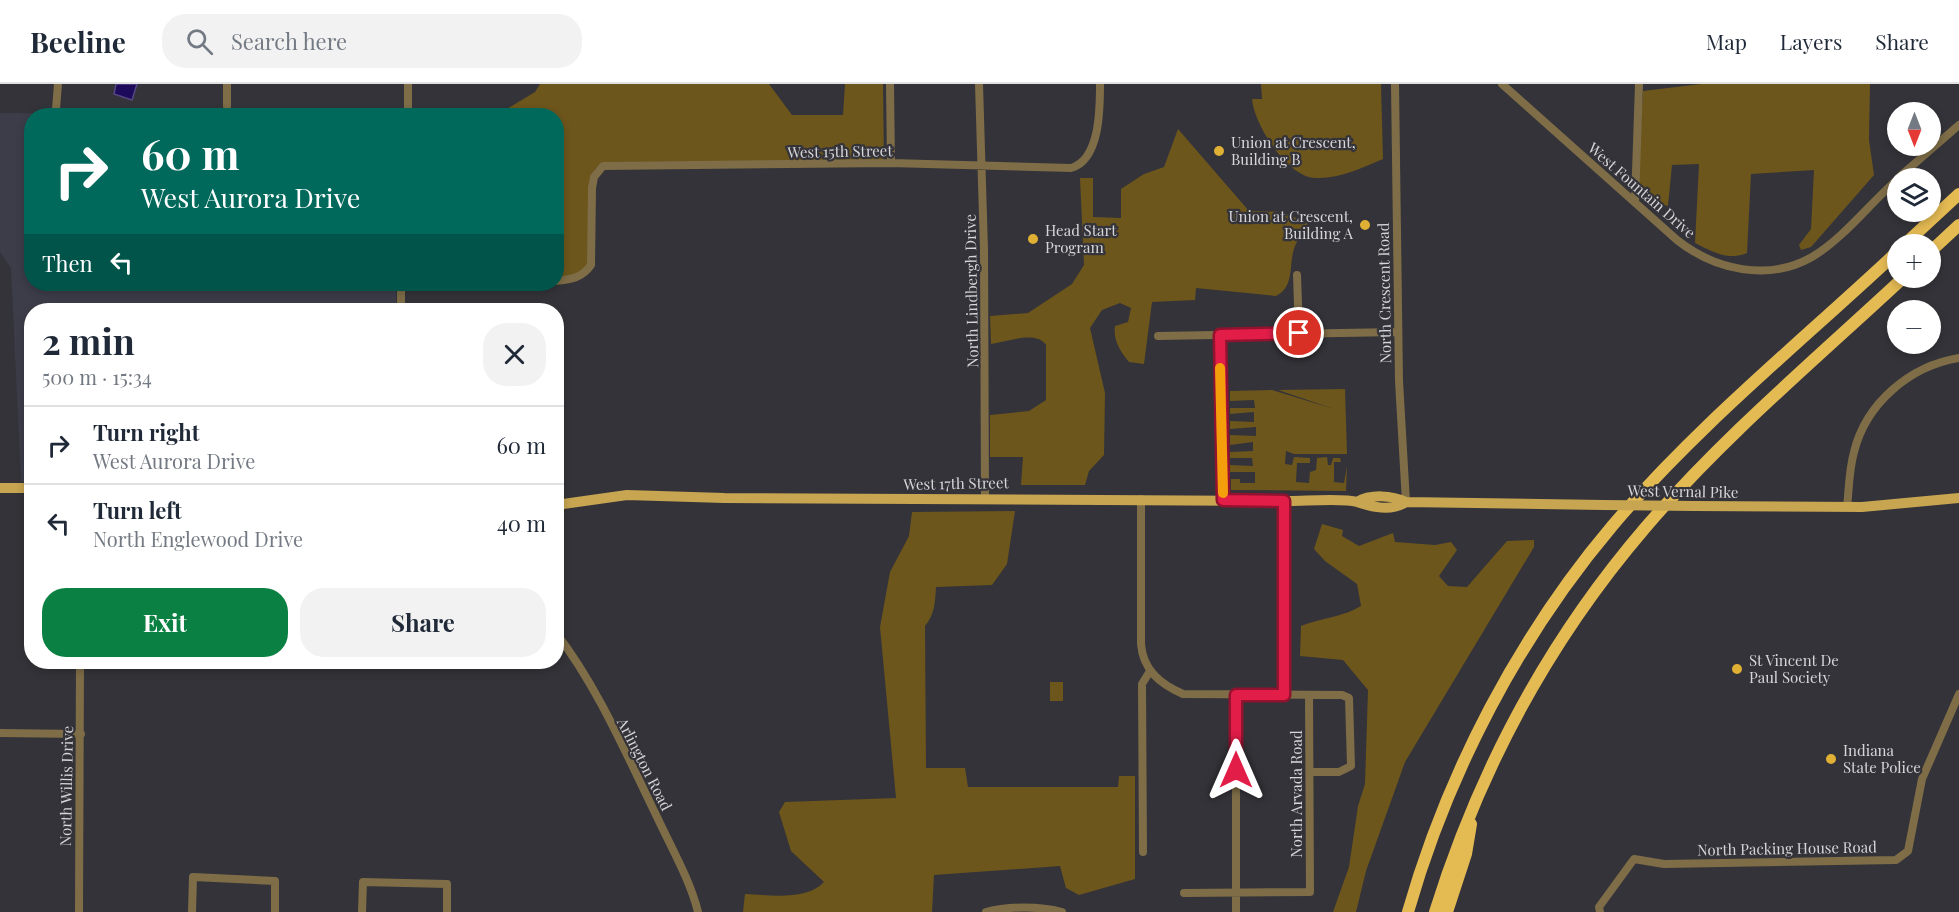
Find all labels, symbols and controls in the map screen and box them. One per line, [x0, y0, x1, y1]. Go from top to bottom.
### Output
search box [162, 14, 582, 68]
text: Beeline [30, 23, 126, 60]
icon: search [183, 25, 216, 58]
text: Search here [231, 26, 347, 56]
text: Map [1706, 27, 1747, 55]
text: Layers [1780, 27, 1842, 55]
text: Share [1875, 27, 1929, 55]
north arrow [1887, 102, 1941, 156]
map controls [1887, 102, 1941, 354]
text: 60 m [141, 125, 239, 181]
icon: right [42, 132, 120, 210]
place label: Union at Crescent, Building B [1231, 132, 1356, 169]
street label: West Fountain Drive [1583, 137, 1700, 242]
street label: West 15th Street [786, 140, 894, 162]
marker: Union at Crescent, Building B [1212, 144, 1226, 158]
button: layers [1887, 168, 1941, 222]
text: West Aurora Drive [141, 179, 360, 215]
place label: Union at Crescent, Building A [1228, 206, 1354, 243]
street label: North Lindbergh Drive [960, 214, 982, 368]
marker: Union at Crescent, Building A [1358, 218, 1372, 232]
place label: Head Start Program [1045, 220, 1117, 257]
street label: North Crescent Road [1373, 222, 1395, 364]
marker: Head Start Program [1026, 232, 1040, 246]
button: + [1887, 234, 1941, 288]
icon: left [105, 246, 138, 279]
text: Then [42, 248, 93, 278]
button: − [1887, 300, 1941, 354]
pin [1273, 307, 1324, 358]
text: 2 min [42, 316, 135, 364]
icon: arrive [1282, 316, 1315, 349]
button: close [483, 323, 546, 386]
text: 500 m · 15:34 [42, 363, 152, 390]
text: Turn right [93, 417, 199, 447]
icon: right [42, 429, 75, 462]
text: 60 m [496, 430, 546, 460]
text: West Aurora Drive [93, 447, 255, 474]
street label: West 17th Street [902, 472, 1010, 494]
street label: West Vernal Pike [1626, 480, 1739, 502]
text: Turn left [93, 495, 182, 525]
icon: left [42, 507, 75, 540]
text: 40 m [497, 508, 546, 538]
text: North Englewood Drive [93, 525, 303, 552]
button: Exit [42, 588, 288, 657]
button: Share [300, 588, 546, 657]
place label: St Vincent De Paul Society [1749, 650, 1839, 687]
marker: St Vincent De Paul Society [1730, 662, 1744, 676]
street label: Arlington Road [613, 713, 677, 814]
street label: North Willis Drive [55, 726, 77, 846]
street label: North Arvada Road [1286, 730, 1306, 858]
position arrow [1204, 738, 1268, 802]
place label: Indiana State Police [1843, 740, 1921, 777]
marker: Indiana State Police [1824, 752, 1838, 766]
street label: North Packing House Road [1697, 836, 1877, 860]

